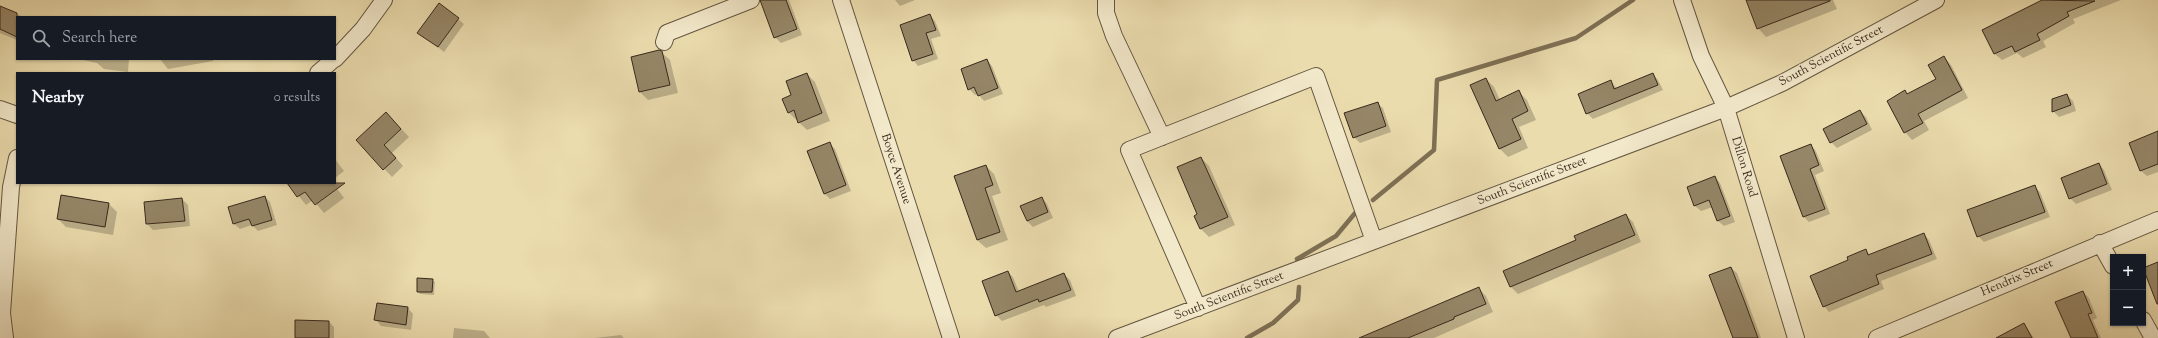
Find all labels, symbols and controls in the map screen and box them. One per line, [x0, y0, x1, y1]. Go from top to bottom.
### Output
search box [16, 16, 336, 60]
street label: South Scientific Street [1776, 21, 1886, 91]
icon: search [30, 27, 52, 49]
text: Search here [62, 28, 137, 49]
text: Nearby [32, 86, 84, 110]
text: 0 results [274, 89, 320, 107]
street label: Boyce Avenue [876, 131, 916, 207]
street label: Dillon Road [1726, 134, 1762, 200]
street label: South Scientific Street [1475, 152, 1589, 210]
map controls [2110, 254, 2146, 326]
button: + [2110, 254, 2146, 290]
street label: Hendrix Street [1978, 255, 2056, 301]
street label: South Scientific Street [1172, 267, 1286, 325]
button: − [2110, 290, 2146, 326]

